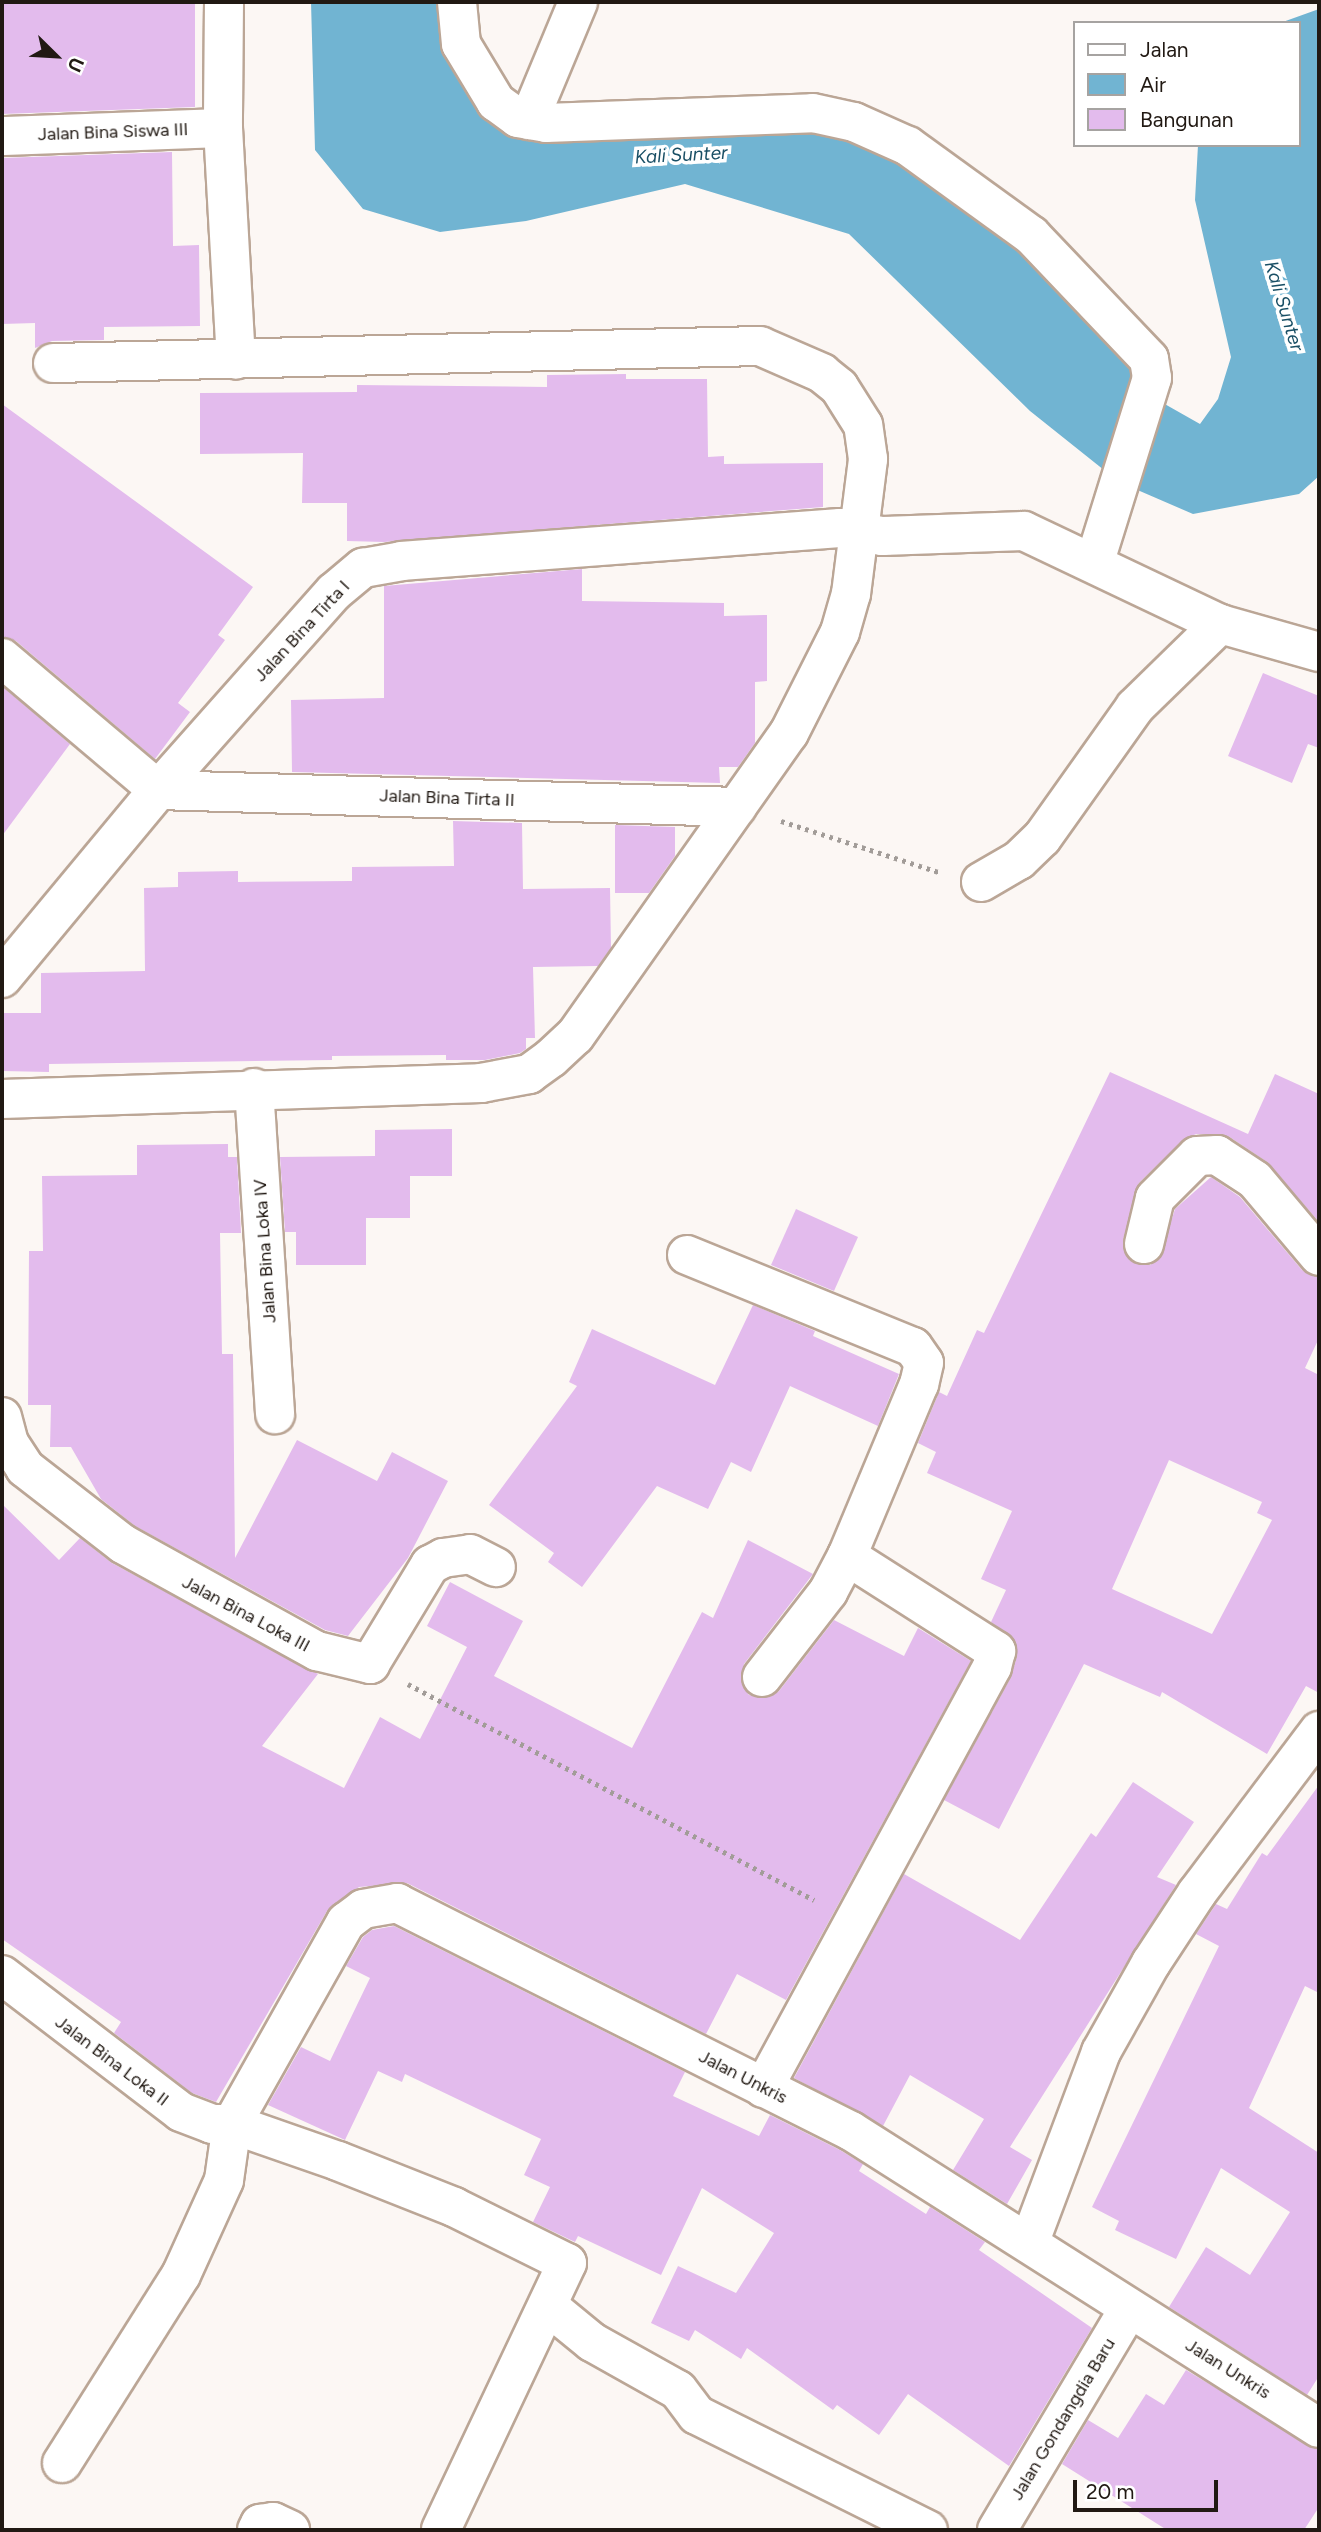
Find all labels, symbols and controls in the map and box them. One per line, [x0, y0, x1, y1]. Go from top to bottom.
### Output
north arrow [21, 21, 91, 91]
legend [1072, 21, 1300, 147]
text: Jalan [1140, 37, 1189, 62]
text: U [62, 54, 89, 76]
text: Air [1140, 72, 1166, 97]
text: Bangunan [1140, 107, 1233, 132]
street label: Jalan Bina Siswa III [37, 119, 189, 145]
water label: Kali Sunter [634, 141, 728, 169]
water label: Kali Sunter [1260, 258, 1308, 354]
street label: Jalan Bina Tirta I [250, 576, 354, 686]
street label: Jalan Bina Tirta II [379, 785, 515, 811]
street label: Jalan Bina Loka IV [249, 1178, 281, 1324]
street label: Jalan Bina Loka III [178, 1571, 314, 1657]
street label: Jalan Bina Loka II [51, 2011, 173, 2111]
street label: Jalan Unkris [695, 2046, 791, 2108]
street label: Jalan Gondangdia Baru [1006, 2334, 1120, 2504]
street label: Jalan Unkris [1181, 2334, 1275, 2404]
scale bar [1076, 2466, 1221, 2510]
text: 20 m [1086, 2479, 1134, 2504]

